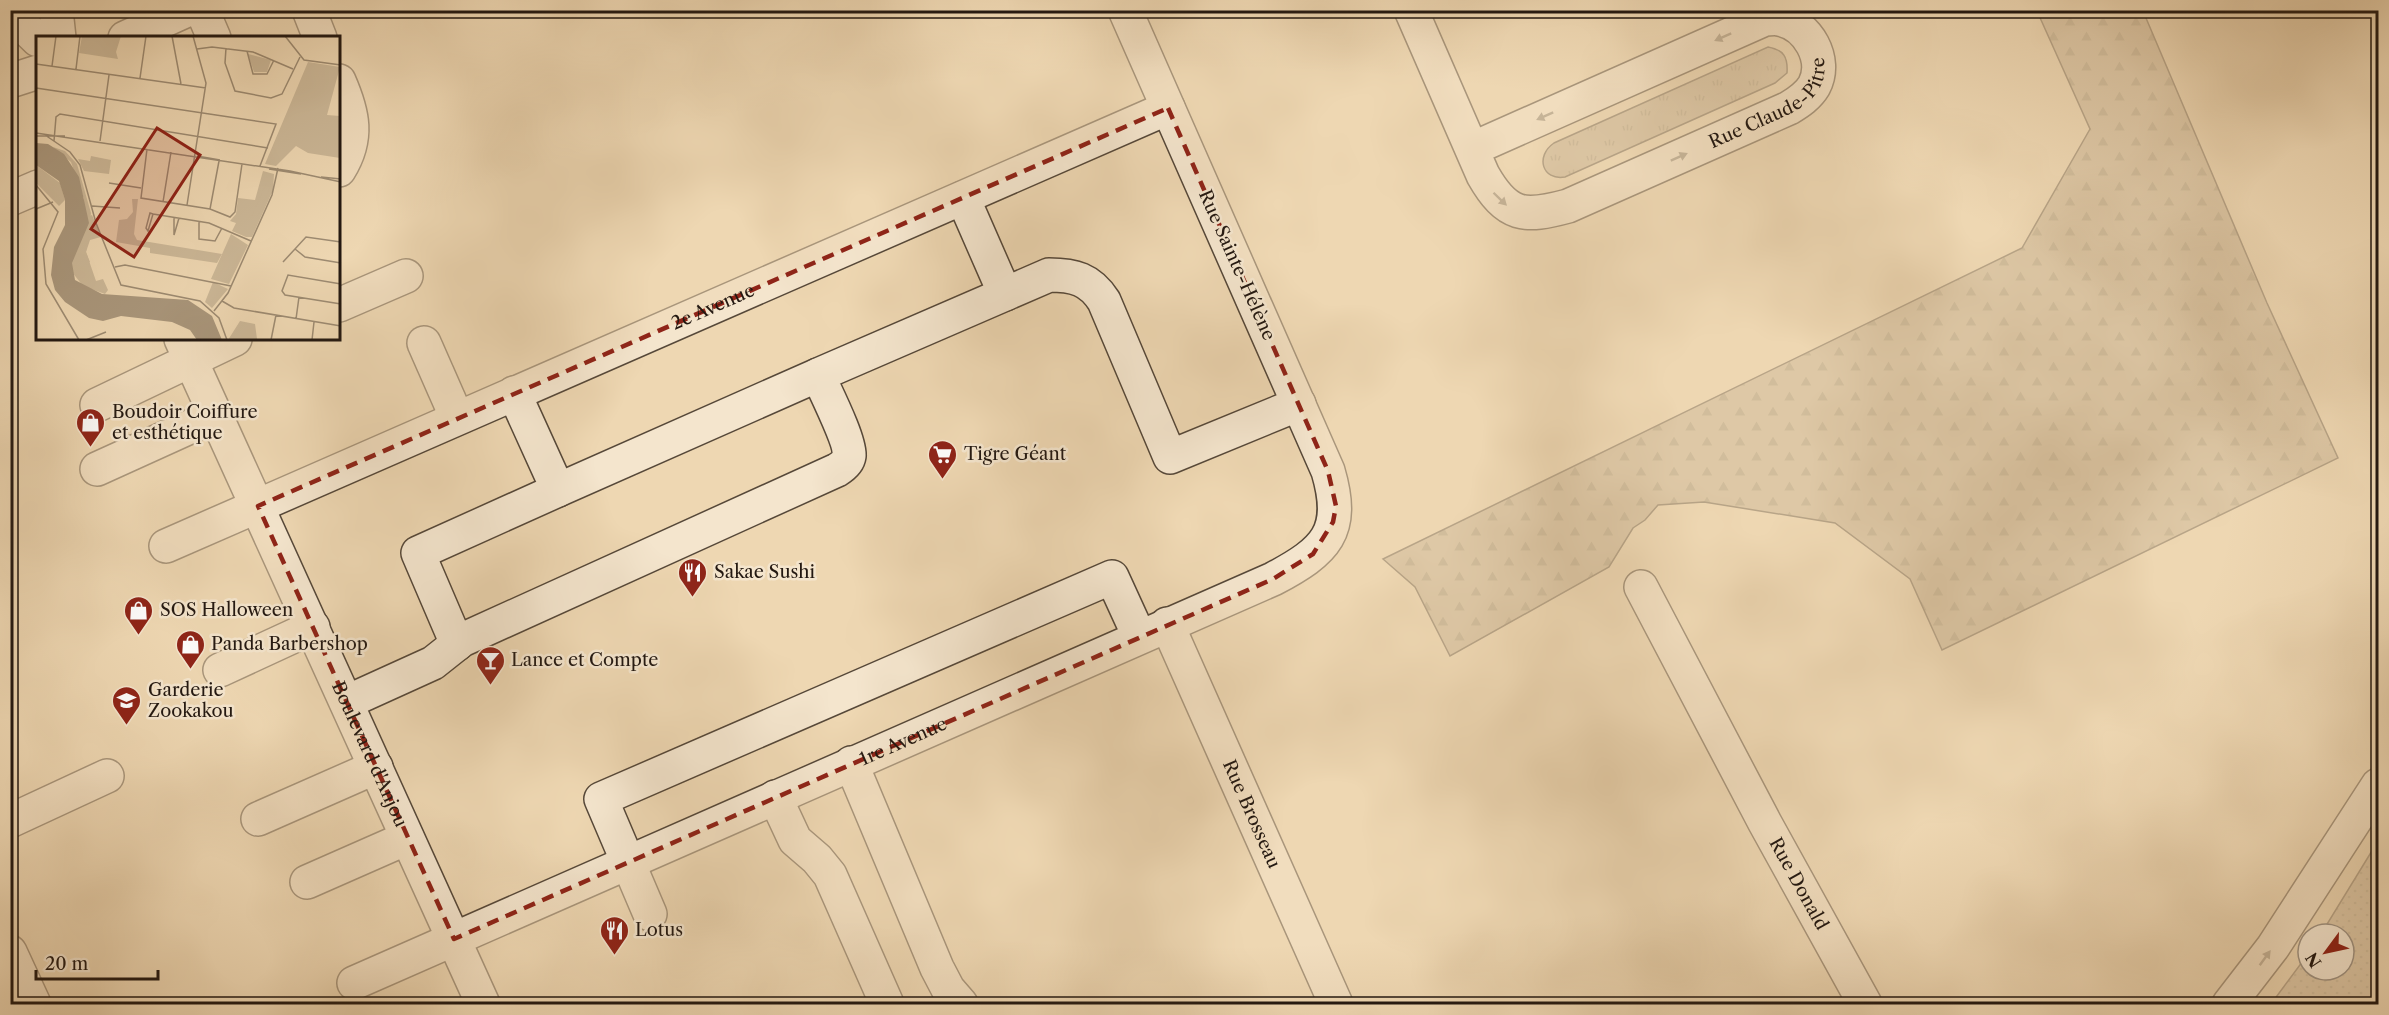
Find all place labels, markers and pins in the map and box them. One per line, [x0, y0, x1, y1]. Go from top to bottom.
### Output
place label: Boudoir Coiffure et esthétique [112, 401, 257, 444]
shop icon: Boudoir Coiffure et esthétique [75, 406, 107, 448]
supermarket icon: Tigre Géant [927, 438, 959, 480]
place label: Tigre Géant [964, 443, 1067, 465]
restaurant icon: Sakae Sushi [677, 556, 709, 598]
place label: Sakae Sushi [714, 561, 816, 583]
shop icon: SOS Halloween [123, 594, 155, 636]
place label: SOS Halloween [160, 599, 293, 621]
shop icon: Panda Barbershop [174, 628, 206, 670]
place label: Panda Barbershop [211, 633, 368, 655]
bar icon: Lance et Compte [474, 644, 506, 686]
place label: Lance et Compte [511, 649, 658, 671]
place label: Garderie Zookakou [148, 679, 234, 722]
school or university icon: Garderie Zookakou [111, 684, 143, 726]
restaurant icon: Lotus [598, 914, 630, 956]
place label: Lotus [635, 919, 683, 941]

